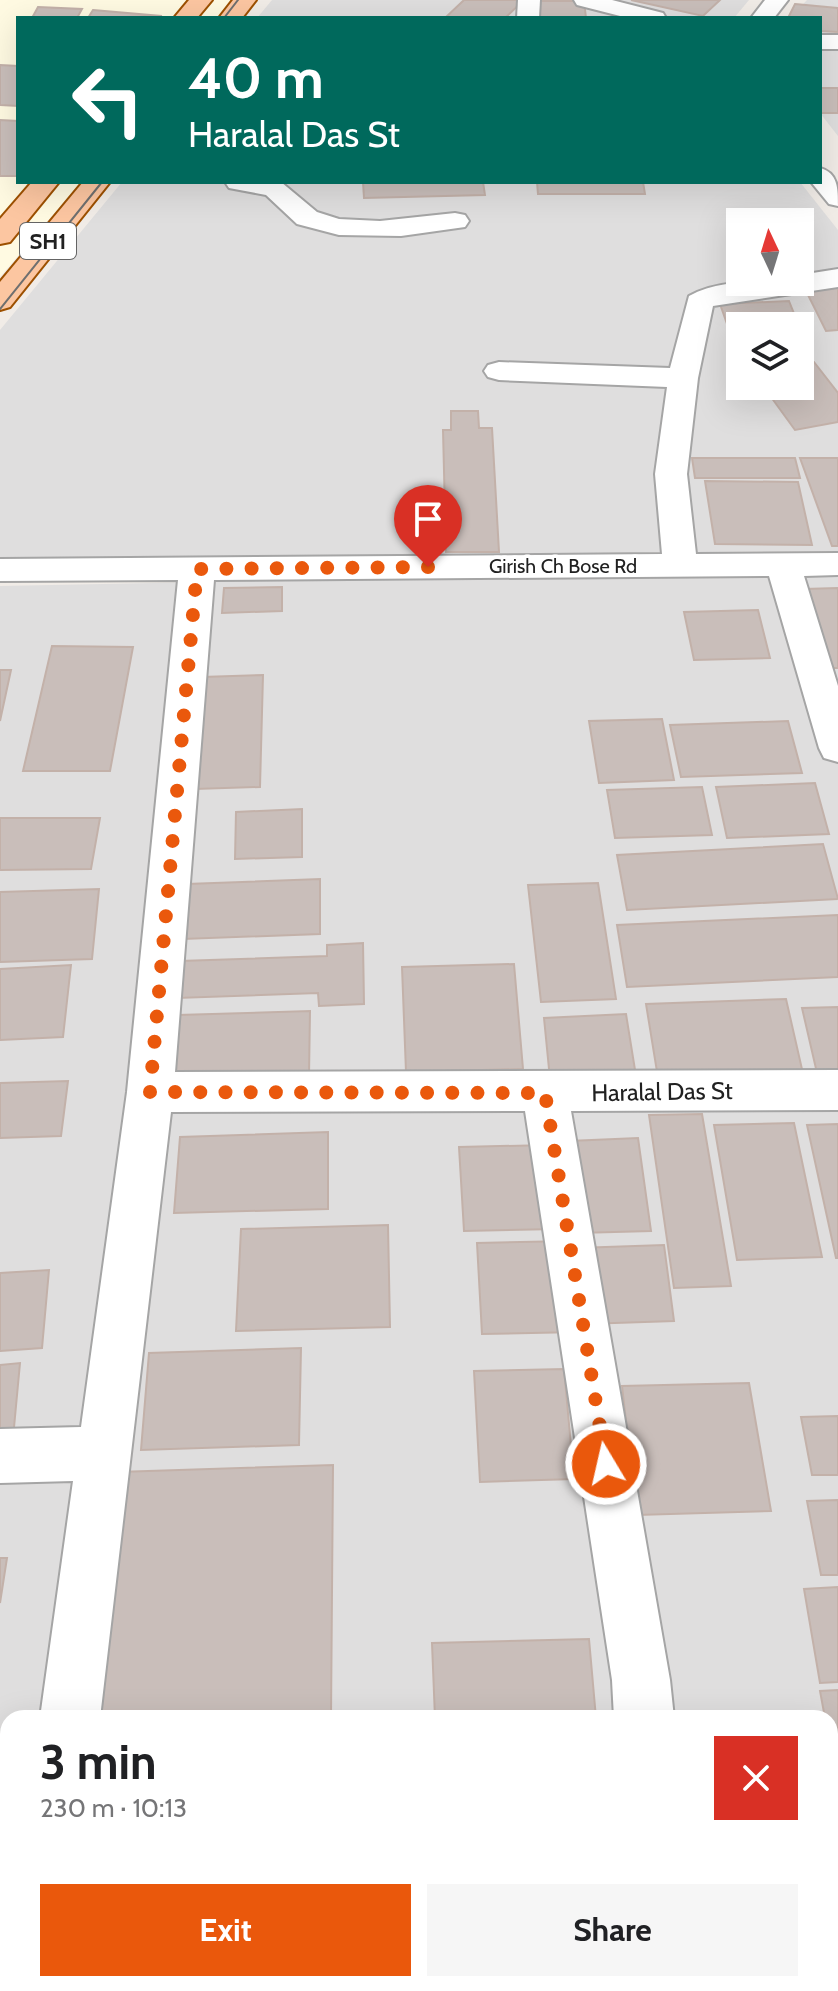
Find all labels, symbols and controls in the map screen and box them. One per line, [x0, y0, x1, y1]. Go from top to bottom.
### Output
text: 40 m [188, 44, 324, 112]
icon: left [56, 48, 160, 152]
text: Haralal Das St [188, 112, 400, 156]
north arrow [726, 208, 814, 296]
map controls [726, 208, 814, 400]
road number: SH1 [20, 223, 76, 259]
button: layers [726, 312, 814, 400]
pin [394, 485, 462, 567]
icon: arrive [406, 497, 450, 541]
street label: Girish Ch Bose Rd [489, 554, 637, 578]
street label: Haralal Das St [591, 1076, 733, 1107]
position arrow [564, 1422, 648, 1506]
text: 3 min [40, 1733, 156, 1791]
button: close [714, 1736, 798, 1820]
text: 230 m · 10:13 [40, 1792, 187, 1824]
button: Exit [40, 1884, 411, 1976]
button: Share [427, 1884, 798, 1976]

